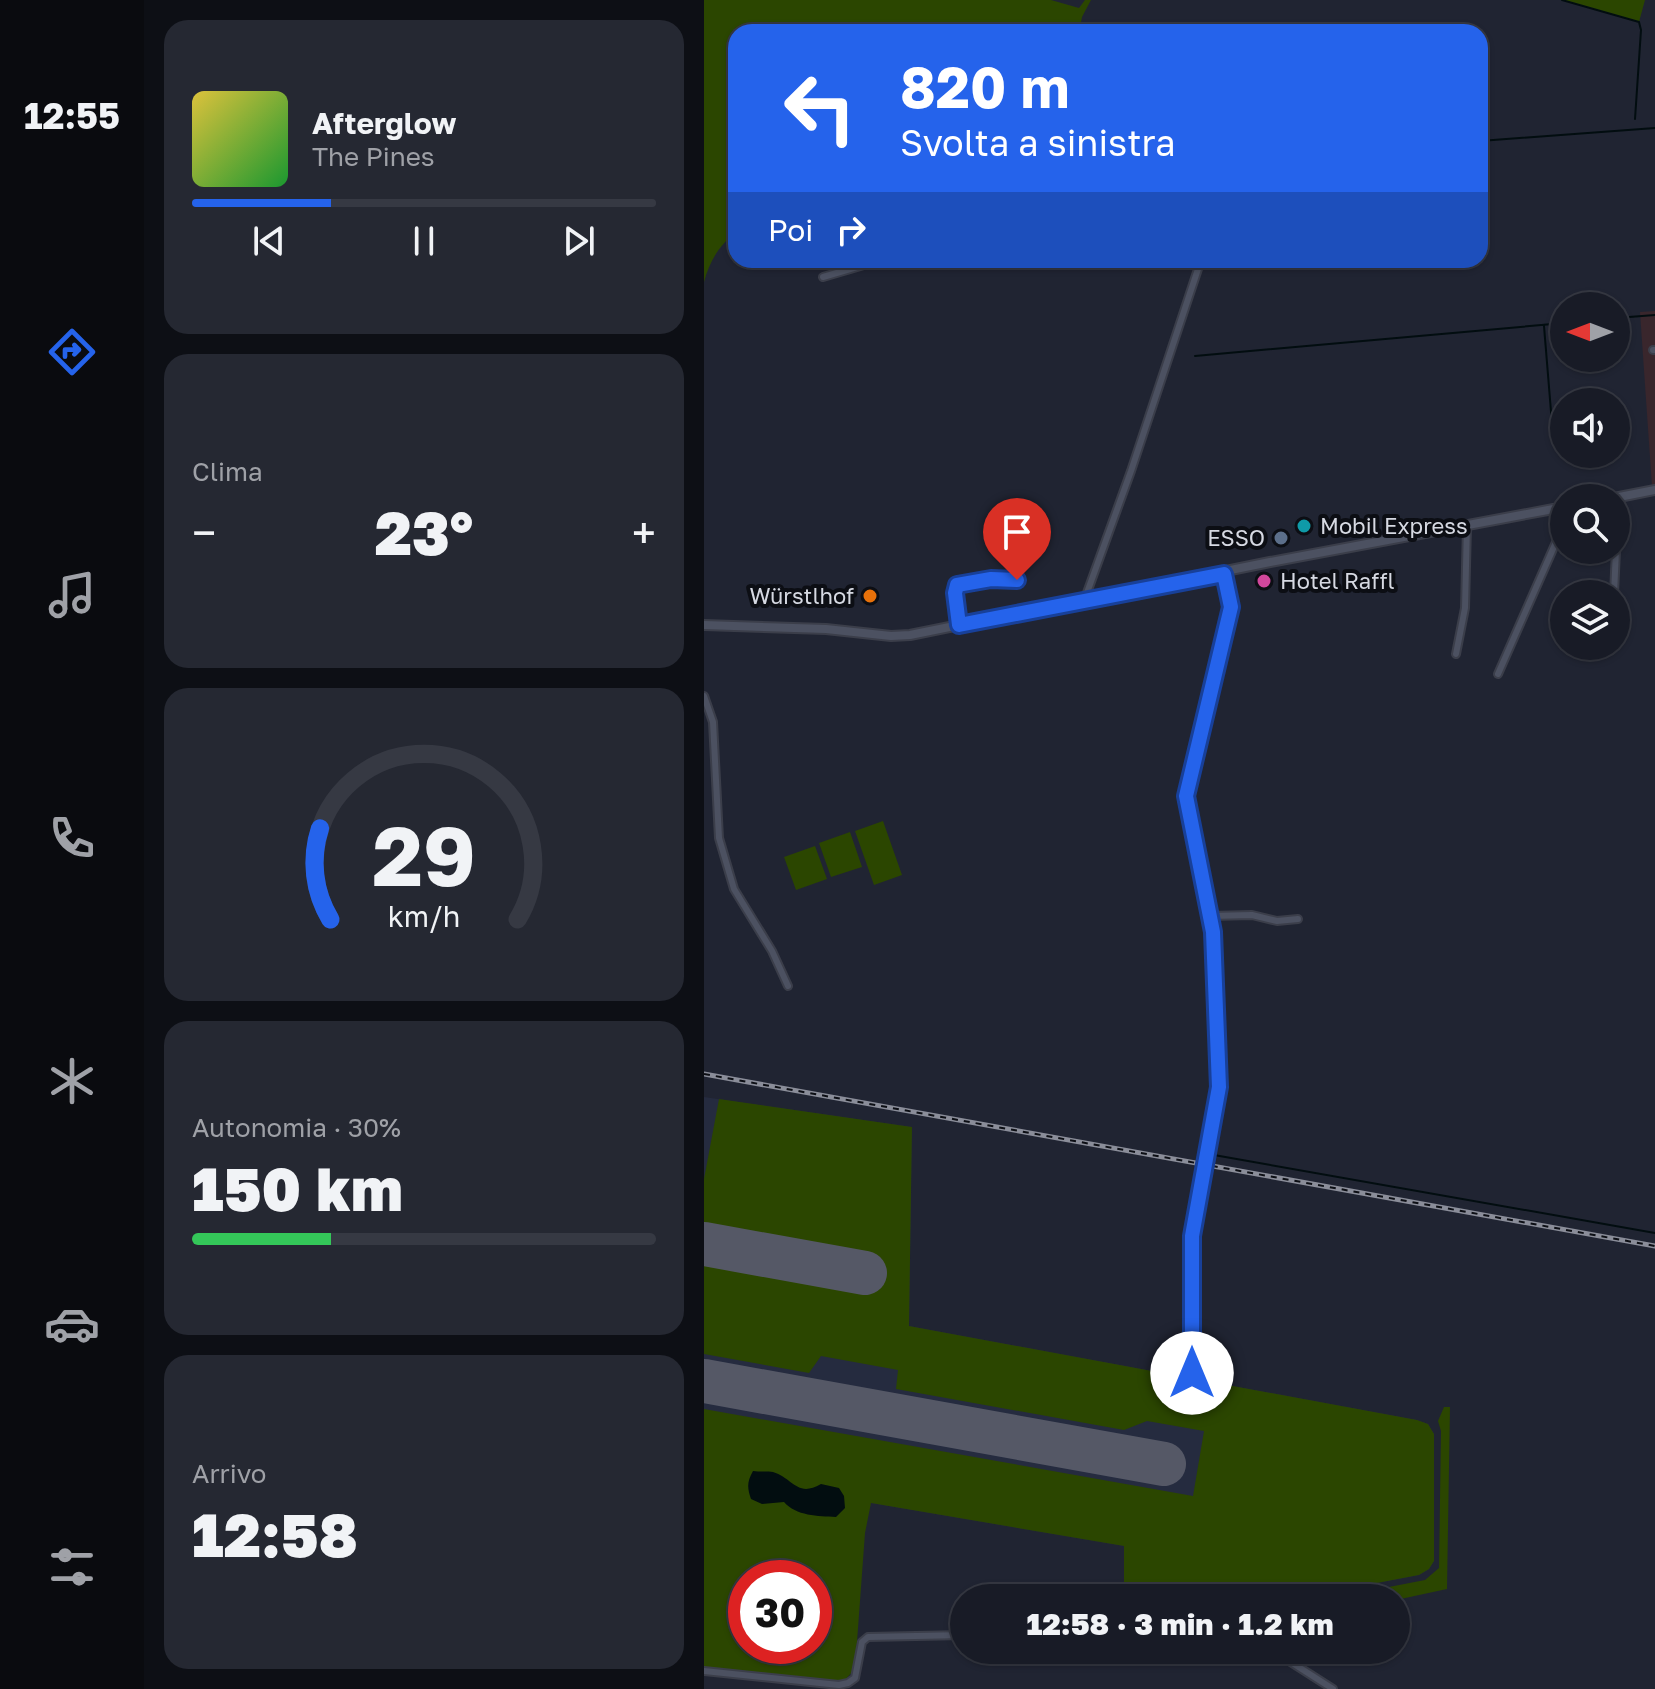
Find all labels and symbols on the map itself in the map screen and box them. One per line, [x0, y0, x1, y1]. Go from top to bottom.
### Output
north arrow [1550, 292, 1630, 372]
pin [983, 498, 1051, 580]
place label: Mobil Express [1320, 512, 1468, 539]
marker: Mobil Express [1295, 517, 1313, 535]
place label: ESSO [1207, 524, 1265, 551]
marker: ESSO [1272, 529, 1290, 547]
place label: Hotel Raffl [1280, 567, 1395, 594]
marker: Hotel Raffl [1255, 572, 1273, 590]
place label: Würstlhof [749, 582, 854, 609]
marker: Würstlhof [861, 587, 879, 605]
position arrow [1150, 1331, 1234, 1415]
speed limit sign: 30 [728, 1560, 832, 1664]

